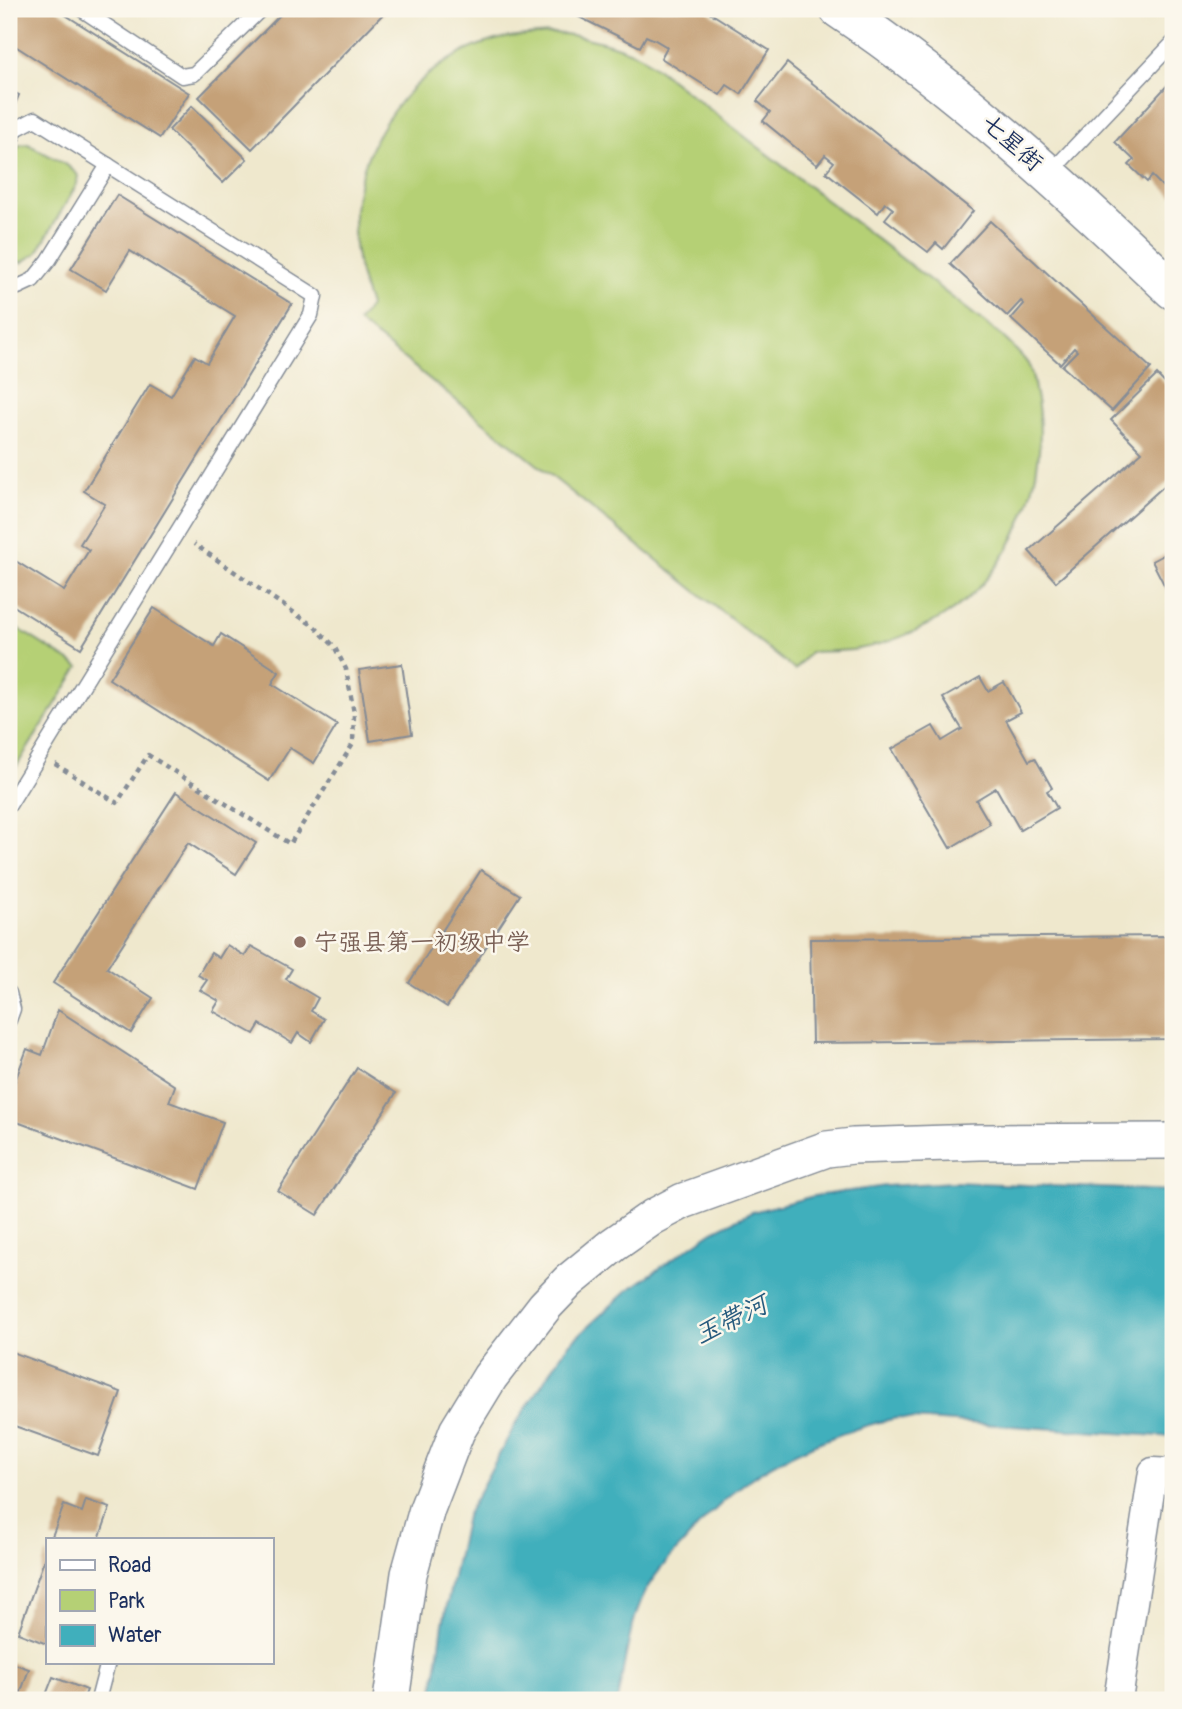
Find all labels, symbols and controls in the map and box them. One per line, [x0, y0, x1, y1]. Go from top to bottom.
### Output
street label: 七星街 [975, 108, 1049, 178]
place label: 宁强县第一初级中学 [314, 928, 530, 957]
marker: 宁强县第一初级中学 [292, 934, 308, 950]
water label: 玉带河 [689, 1287, 777, 1351]
legend [46, 1538, 273, 1664]
text: Road [108, 1552, 152, 1579]
text: Park [108, 1588, 145, 1615]
text: Water [108, 1622, 162, 1649]

